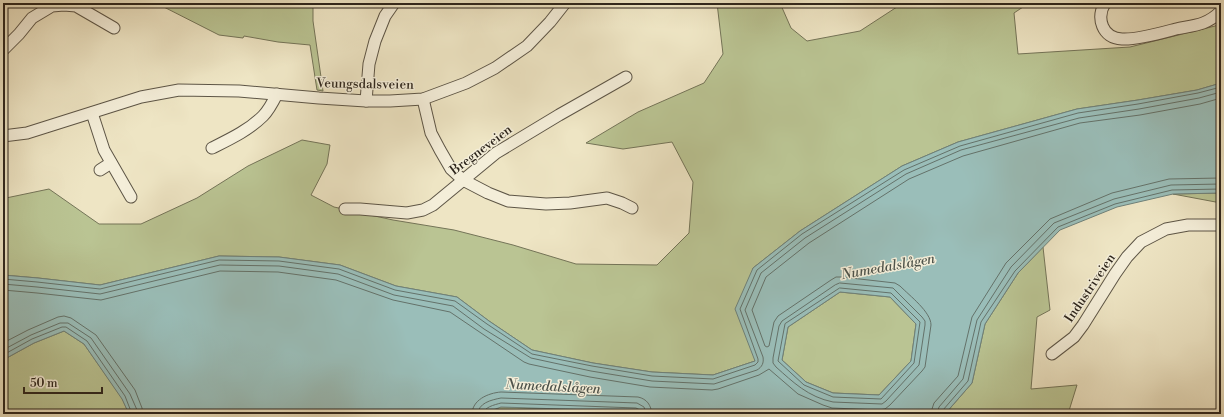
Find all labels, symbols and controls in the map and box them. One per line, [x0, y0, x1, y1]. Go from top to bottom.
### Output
street label: Veungsdalsveien [315, 75, 414, 93]
street label: Bregneveien [446, 121, 515, 179]
water label: Numedalslågen [839, 250, 937, 284]
street label: Industriveien [1061, 250, 1119, 325]
scale bar [24, 369, 102, 395]
water label: Numedalslågen [504, 375, 601, 398]
text: 50 m [30, 376, 58, 391]

